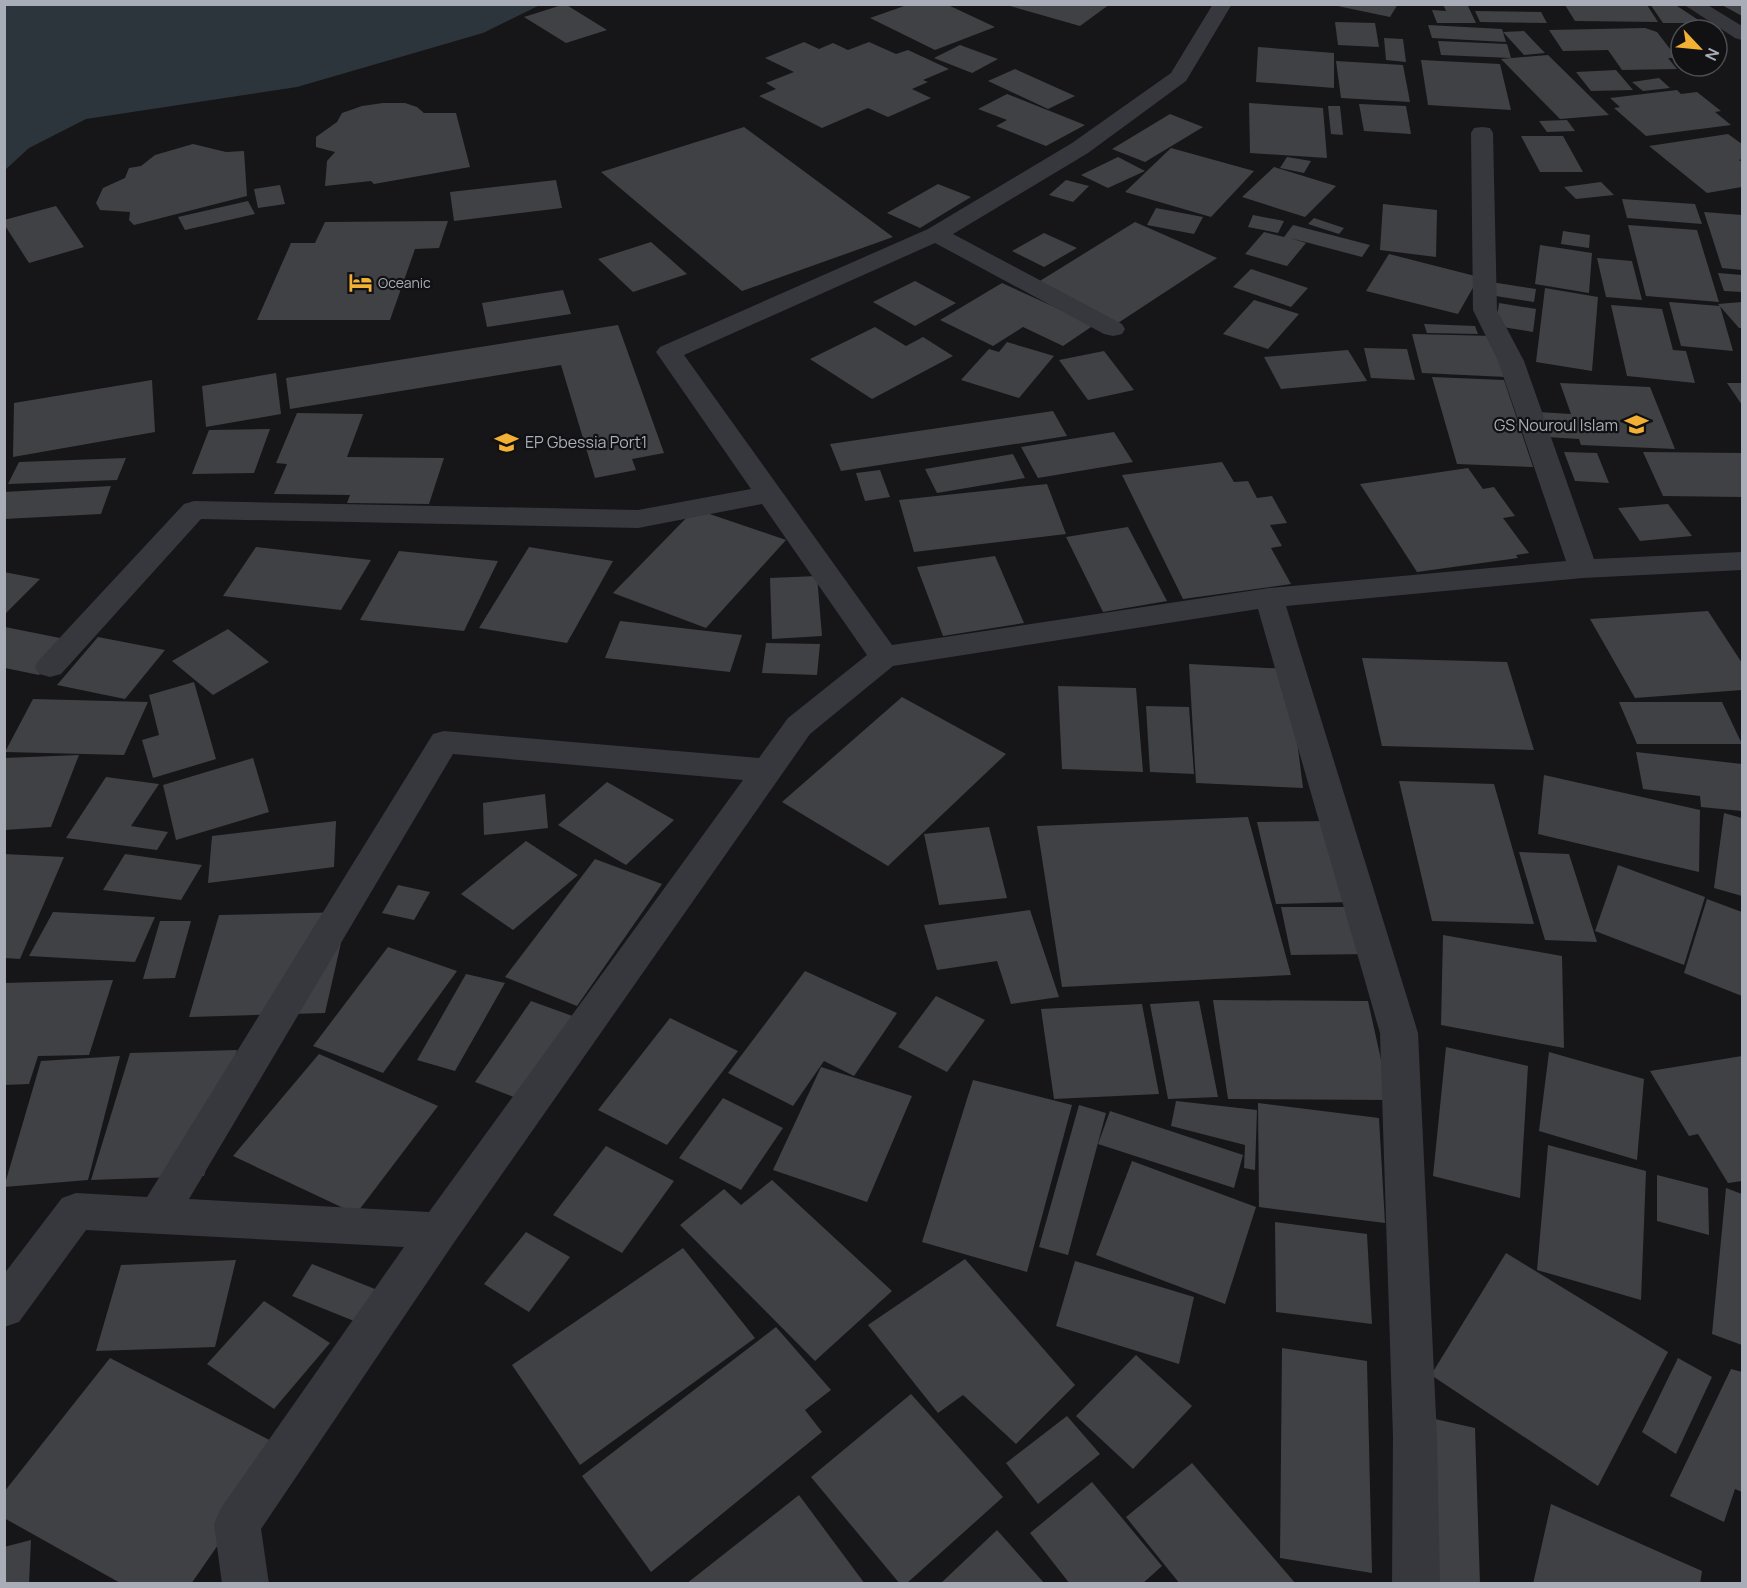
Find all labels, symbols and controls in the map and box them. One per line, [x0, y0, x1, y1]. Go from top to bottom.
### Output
north arrow [1669, 18, 1729, 78]
text: N [1700, 45, 1725, 65]
hotel icon: Oceanic [347, 270, 373, 296]
place label: Oceanic [378, 273, 431, 292]
school or university icon: GS Nouroul Islam [1623, 412, 1649, 438]
place label: GS Nouroul Islam [1494, 414, 1618, 436]
school or university icon: EP Gbessia Port1 [494, 429, 520, 455]
place label: EP Gbessia Port1 [525, 431, 647, 453]

